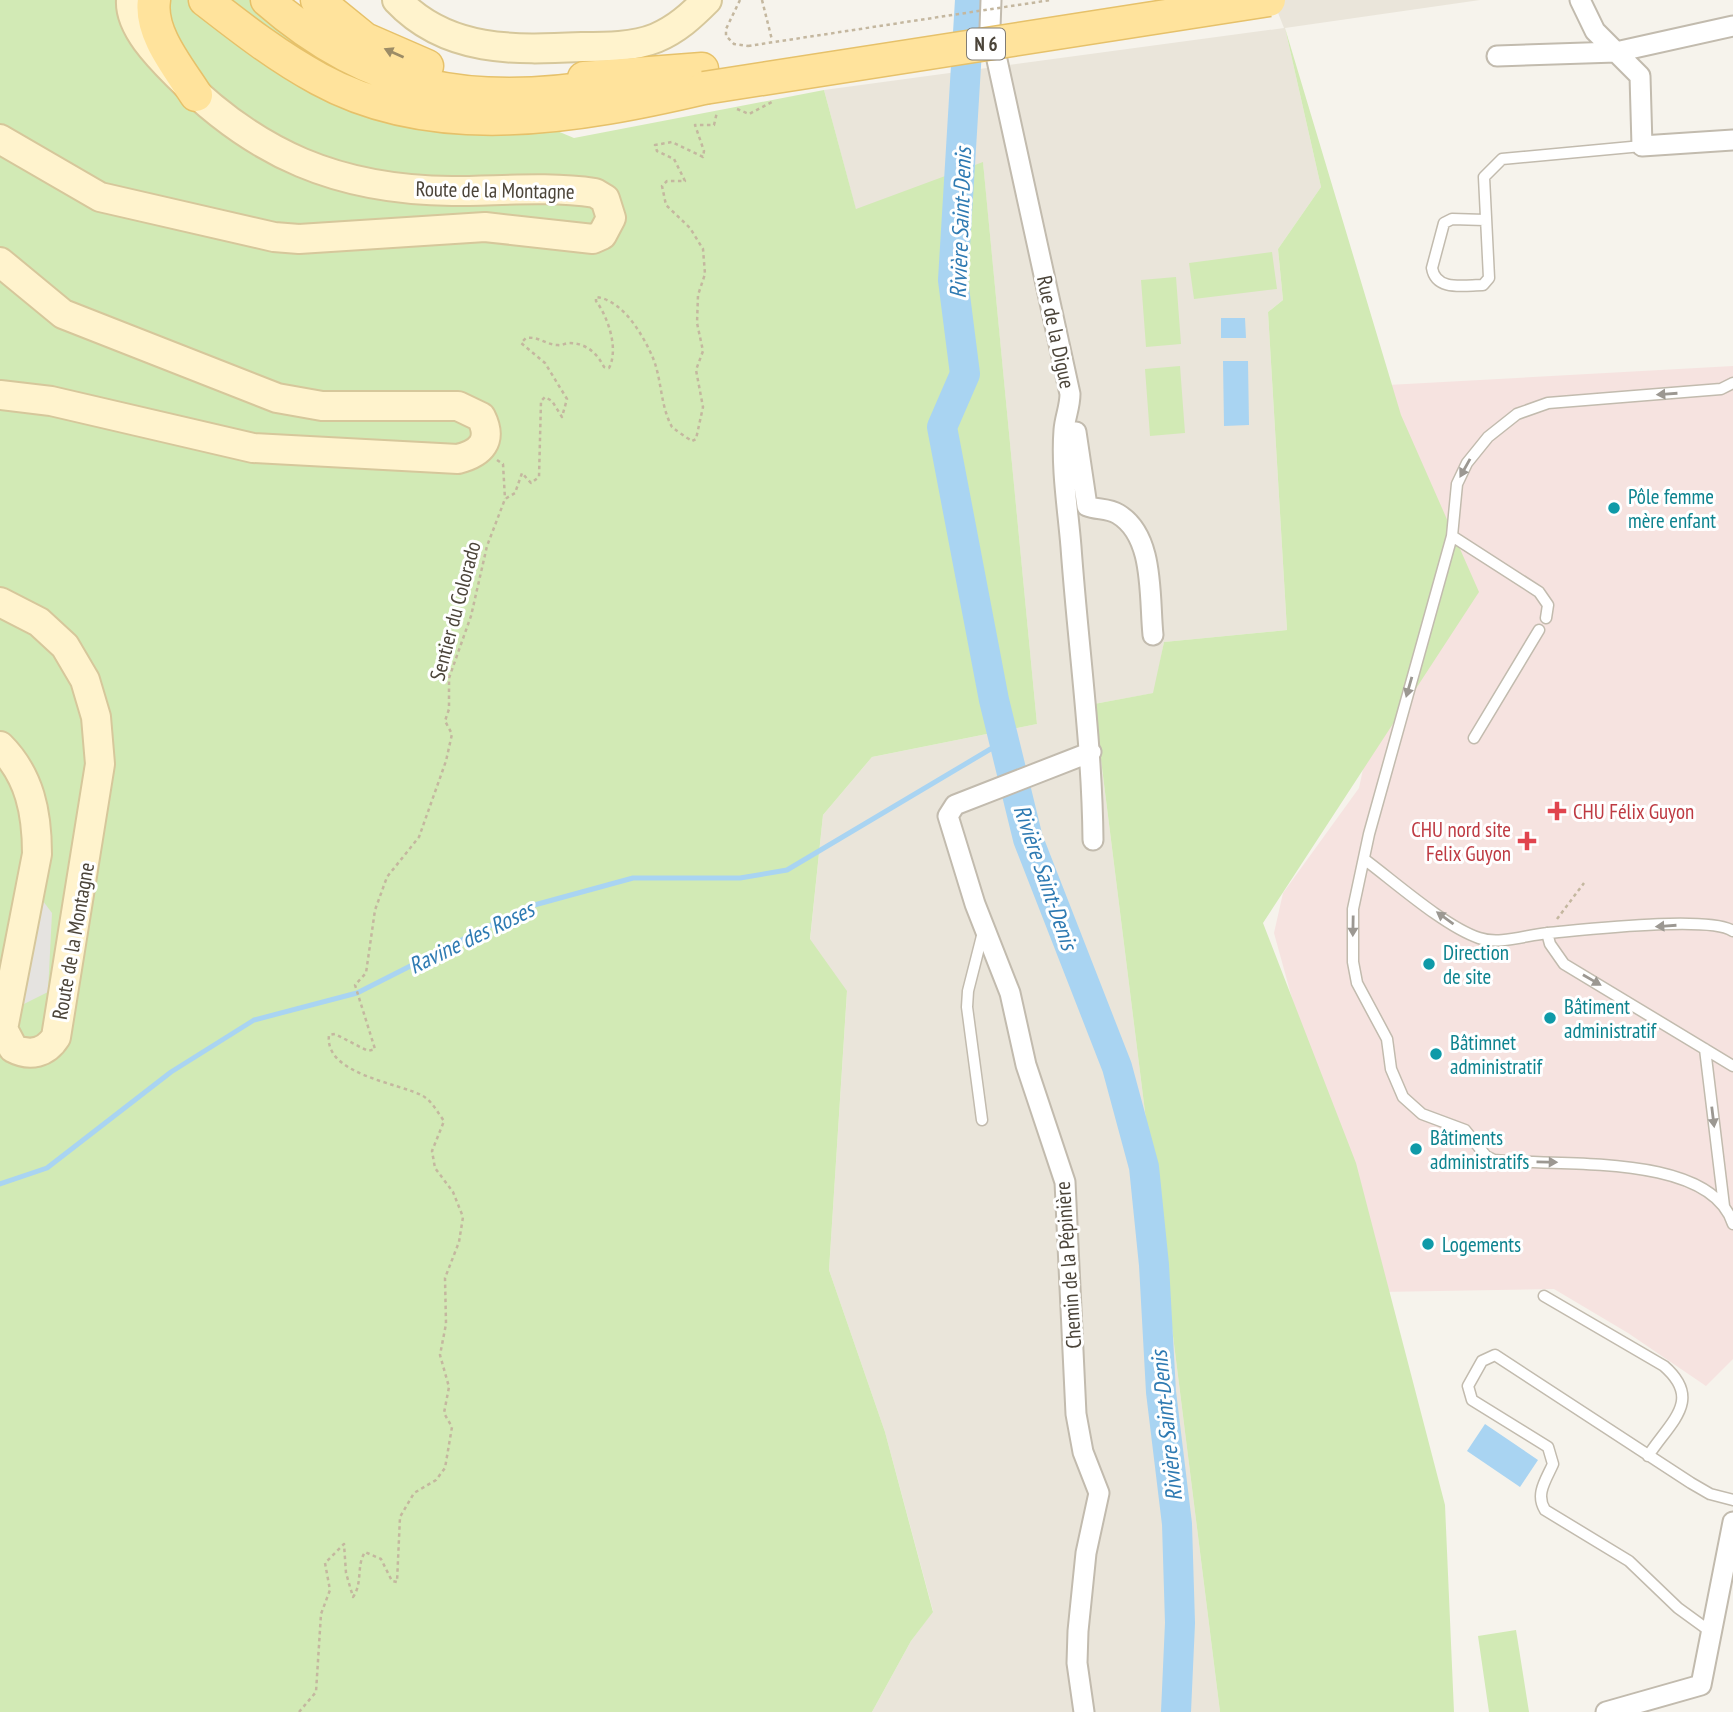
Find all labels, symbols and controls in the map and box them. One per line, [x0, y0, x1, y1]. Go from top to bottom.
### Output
road number: N 6 [967, 28, 1005, 60]
one-way arrow [384, 47, 404, 59]
water label: Rivière Saint-Denis [943, 145, 977, 299]
street label: Route de la Montagne [415, 175, 575, 205]
street label: Rue de la Digue [1031, 273, 1081, 391]
one-way arrow [1655, 388, 1677, 399]
one-way arrow [1460, 459, 1472, 479]
place label: Pôle femme mère enfant [1628, 483, 1716, 534]
marker: Pôle femme mère enfant [1606, 500, 1622, 516]
street label: Sentier du Colorado [423, 538, 487, 684]
one-way arrow [1404, 677, 1414, 698]
place label: CHU Félix Guyon [1573, 798, 1694, 825]
water label: Rivière Saint-Denis [1008, 801, 1085, 955]
marker: CHU Félix Guyon [1547, 801, 1567, 821]
place label: CHU nord site Felix Guyon [1411, 816, 1511, 867]
marker: CHU nord site Felix Guyon [1517, 831, 1537, 851]
street label: Route de la Montagne [46, 860, 100, 1022]
water label: Ravine des Roses [404, 893, 540, 980]
one-way arrow [1436, 911, 1455, 925]
one-way arrow [1347, 915, 1359, 937]
one-way arrow [1655, 920, 1677, 931]
place label: Direction de site [1443, 939, 1509, 990]
marker: Direction de site [1421, 956, 1437, 972]
one-way arrow [1582, 974, 1602, 986]
place label: Bâtiment administratif [1564, 993, 1657, 1044]
marker: Bâtiment administratif [1542, 1010, 1558, 1026]
place label: Bâtimnet administratif [1450, 1029, 1543, 1080]
marker: Bâtimnet administratif [1428, 1046, 1444, 1062]
one-way arrow [1708, 1106, 1719, 1128]
place label: Bâtiments administratifs [1430, 1124, 1529, 1175]
marker: Bâtiments administratifs [1408, 1141, 1424, 1157]
one-way arrow [1537, 1157, 1559, 1168]
street label: Chemin de la Pépinière [1049, 1181, 1087, 1349]
place label: Logements [1442, 1231, 1521, 1258]
marker: Logements [1420, 1236, 1436, 1252]
water label: Rivière Saint-Denis [1143, 1347, 1188, 1503]

